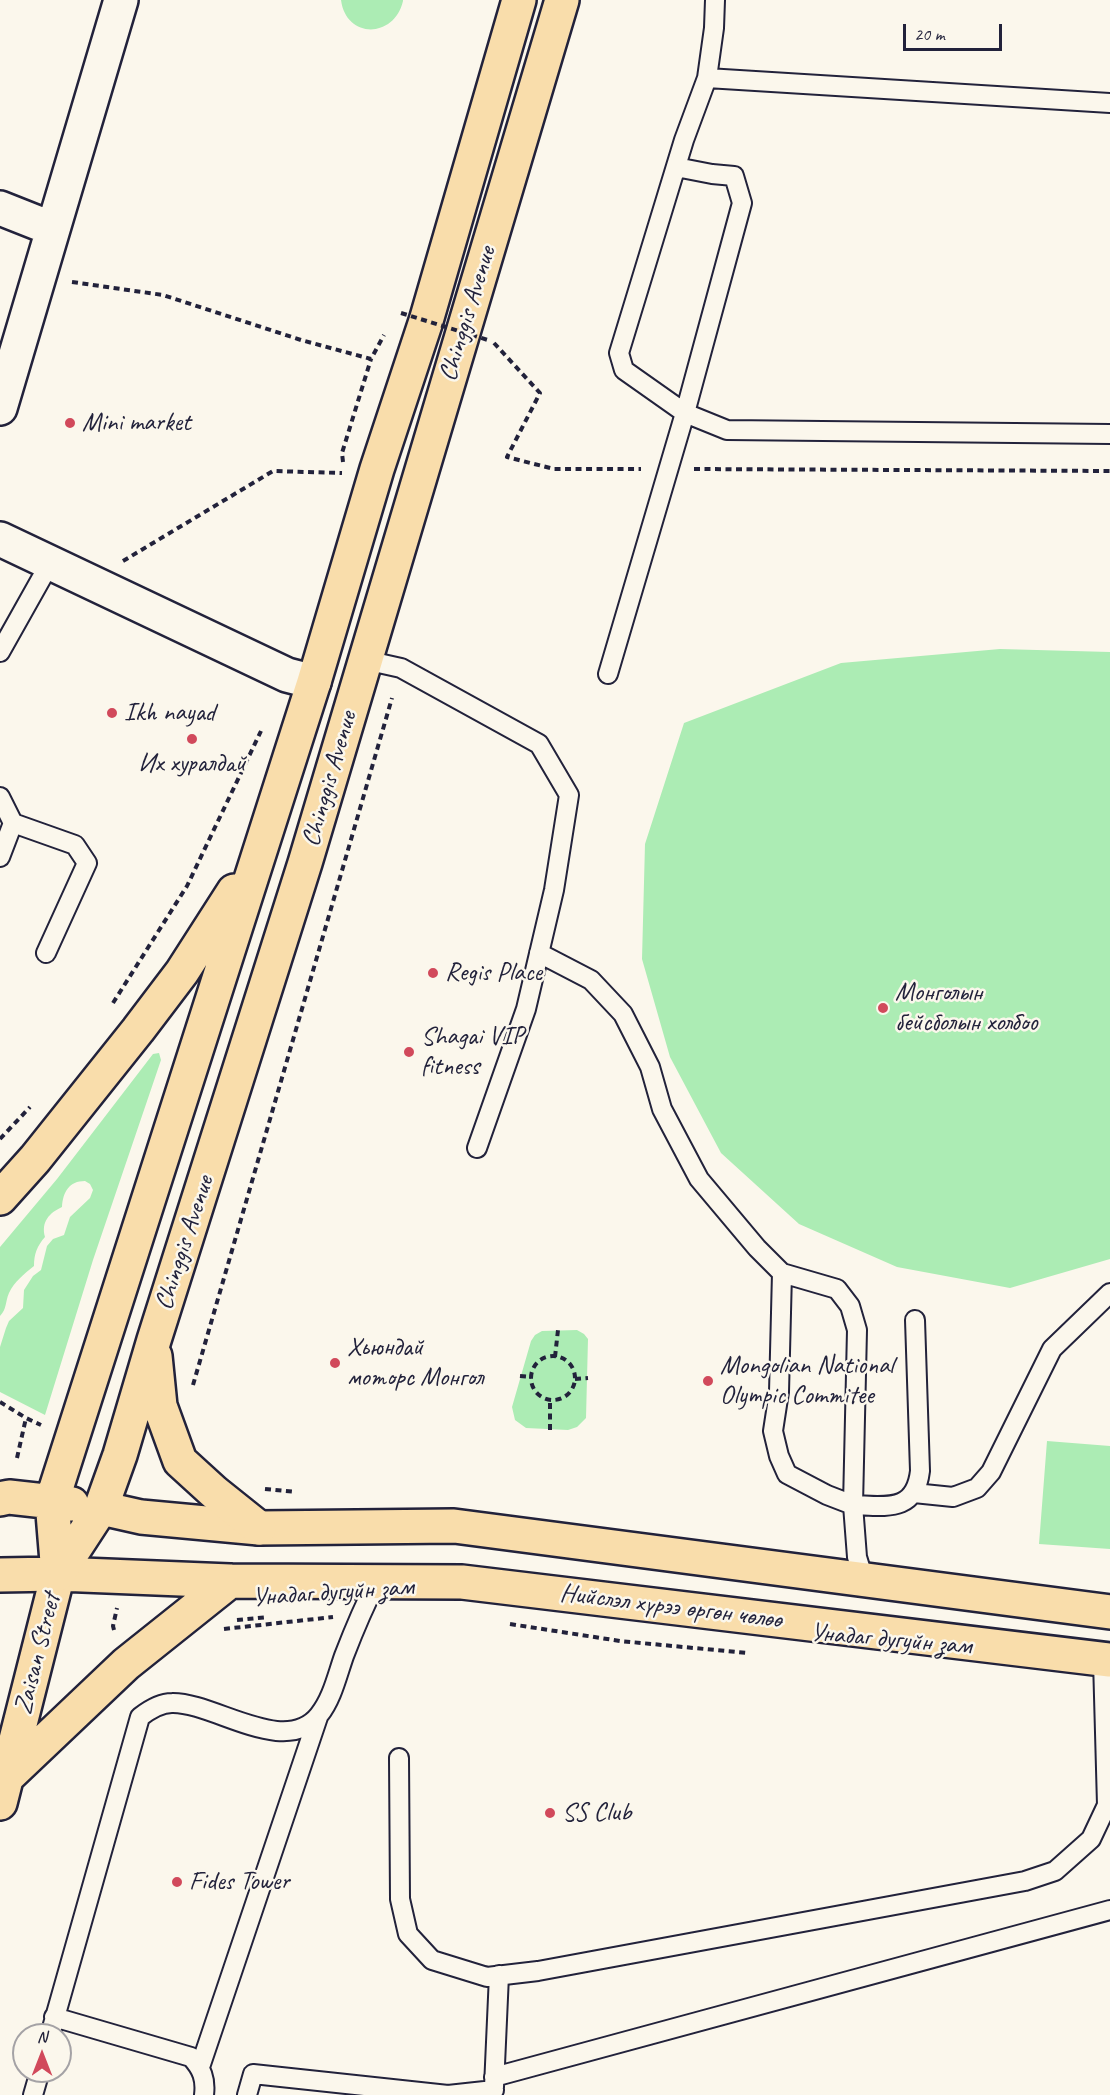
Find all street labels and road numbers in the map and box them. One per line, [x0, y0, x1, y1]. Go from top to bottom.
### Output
street label: Chinggis Avenue [433, 243, 503, 385]
street label: Chinggis Avenue [296, 708, 364, 850]
street label: Chinggis Avenue [149, 1172, 221, 1314]
street label: Унадаг дугуйн зам [251, 1572, 415, 1614]
street label: Нийслэл хүрээ өргөн чөлөө [558, 1578, 784, 1636]
street label: Zaisan Street [8, 1590, 68, 1718]
street label: Унадаг дугуйн зам [809, 1617, 973, 1663]

